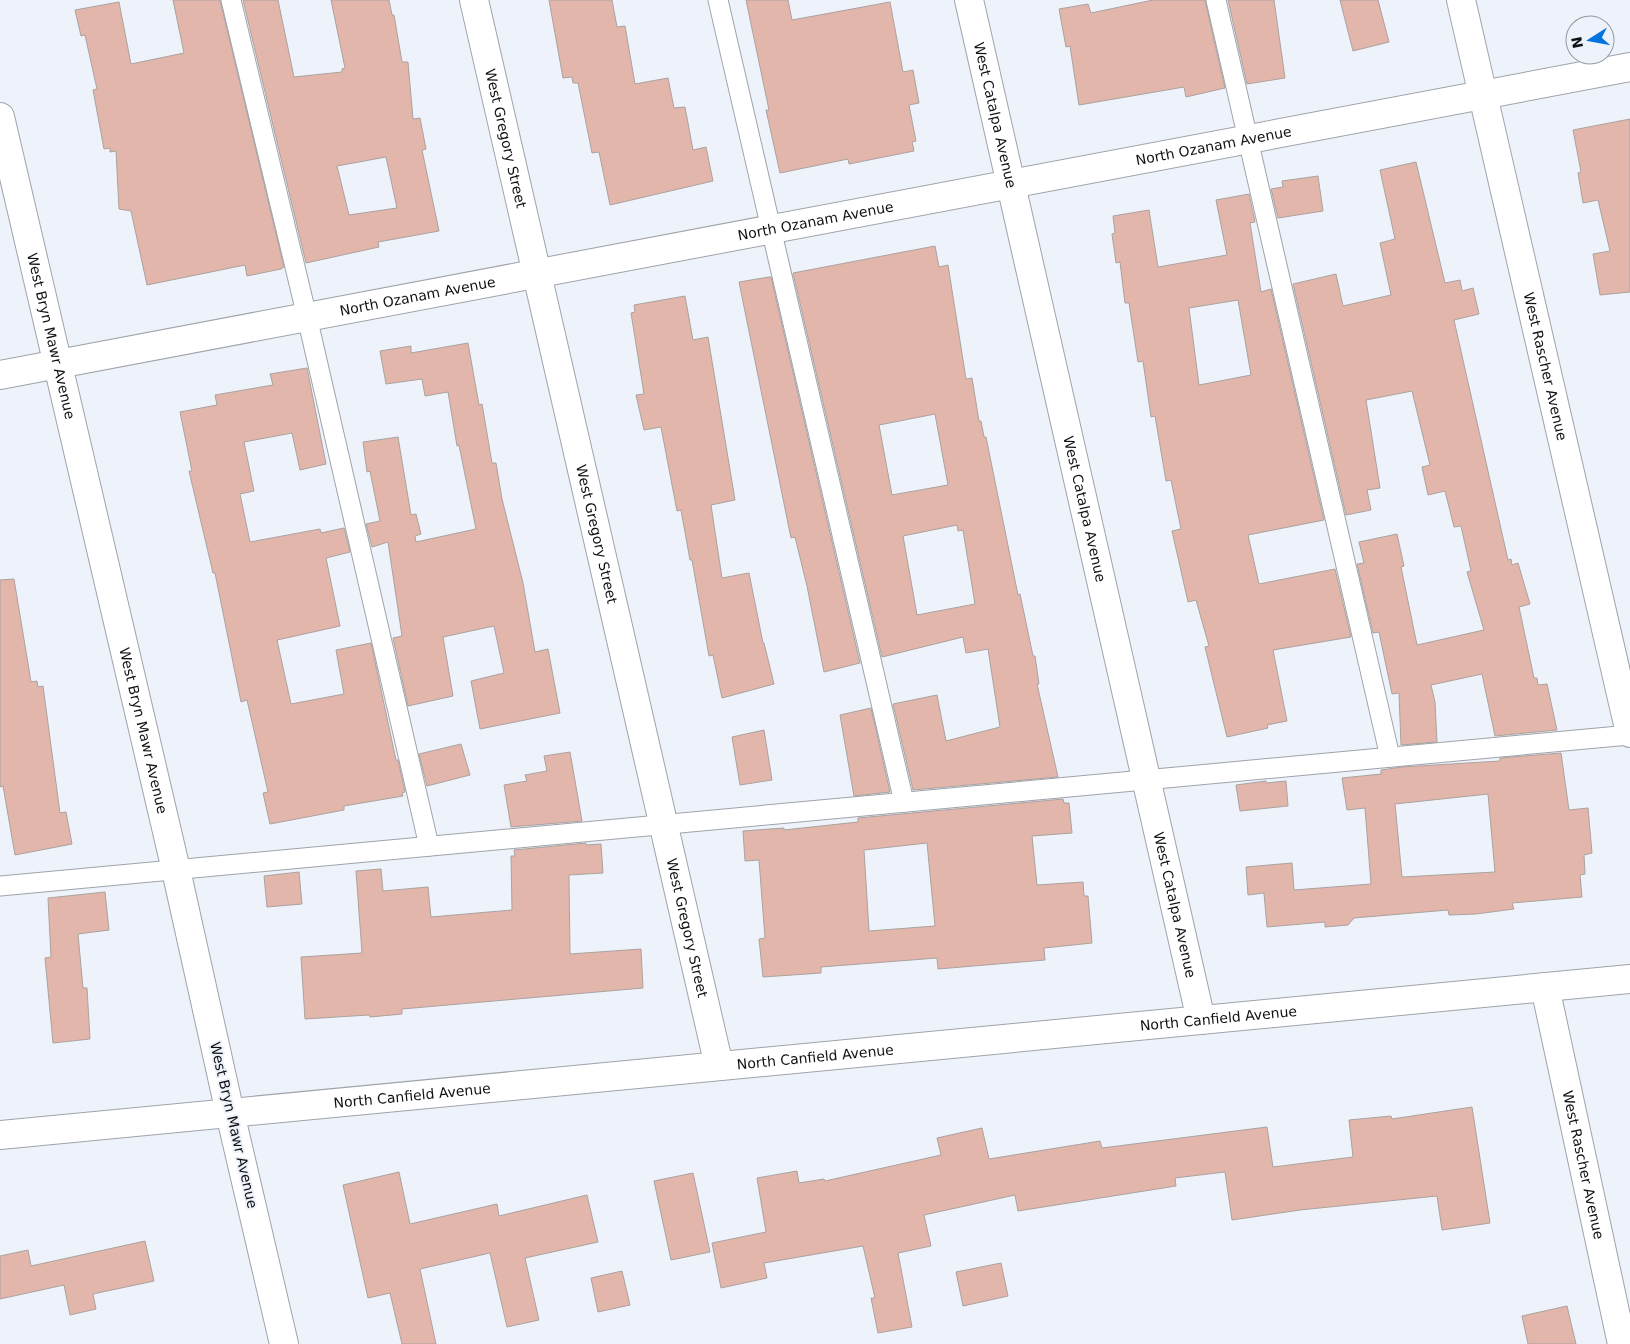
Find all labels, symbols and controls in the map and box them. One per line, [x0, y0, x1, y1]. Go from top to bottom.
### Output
north arrow [1565, 15, 1615, 65]
text: N [1568, 35, 1586, 50]
street label: West Catalpa Avenue [971, 41, 1020, 190]
street label: West Gregory Street [482, 67, 530, 210]
street label: North Ozanam Avenue [1134, 123, 1293, 168]
street label: North Ozanam Avenue [736, 198, 895, 243]
street label: West Bryn Mawr Avenue [24, 251, 78, 421]
street label: North Ozanam Avenue [338, 274, 497, 319]
street label: West Rascher Avenue [1521, 291, 1570, 442]
street label: West Catalpa Avenue [1060, 434, 1109, 584]
street label: West Gregory Street [573, 463, 621, 606]
street label: West Bryn Mawr Avenue [116, 646, 171, 815]
street label: West Catalpa Avenue [1150, 830, 1199, 979]
street label: West Gregory Street [663, 857, 711, 999]
street label: North Canfield Avenue [1139, 1003, 1298, 1034]
street label: West Bryn Mawr Avenue [207, 1040, 261, 1210]
street label: North Canfield Avenue [736, 1042, 895, 1072]
street label: North Canfield Avenue [333, 1080, 491, 1111]
street label: West Rascher Avenue [1560, 1089, 1607, 1241]

